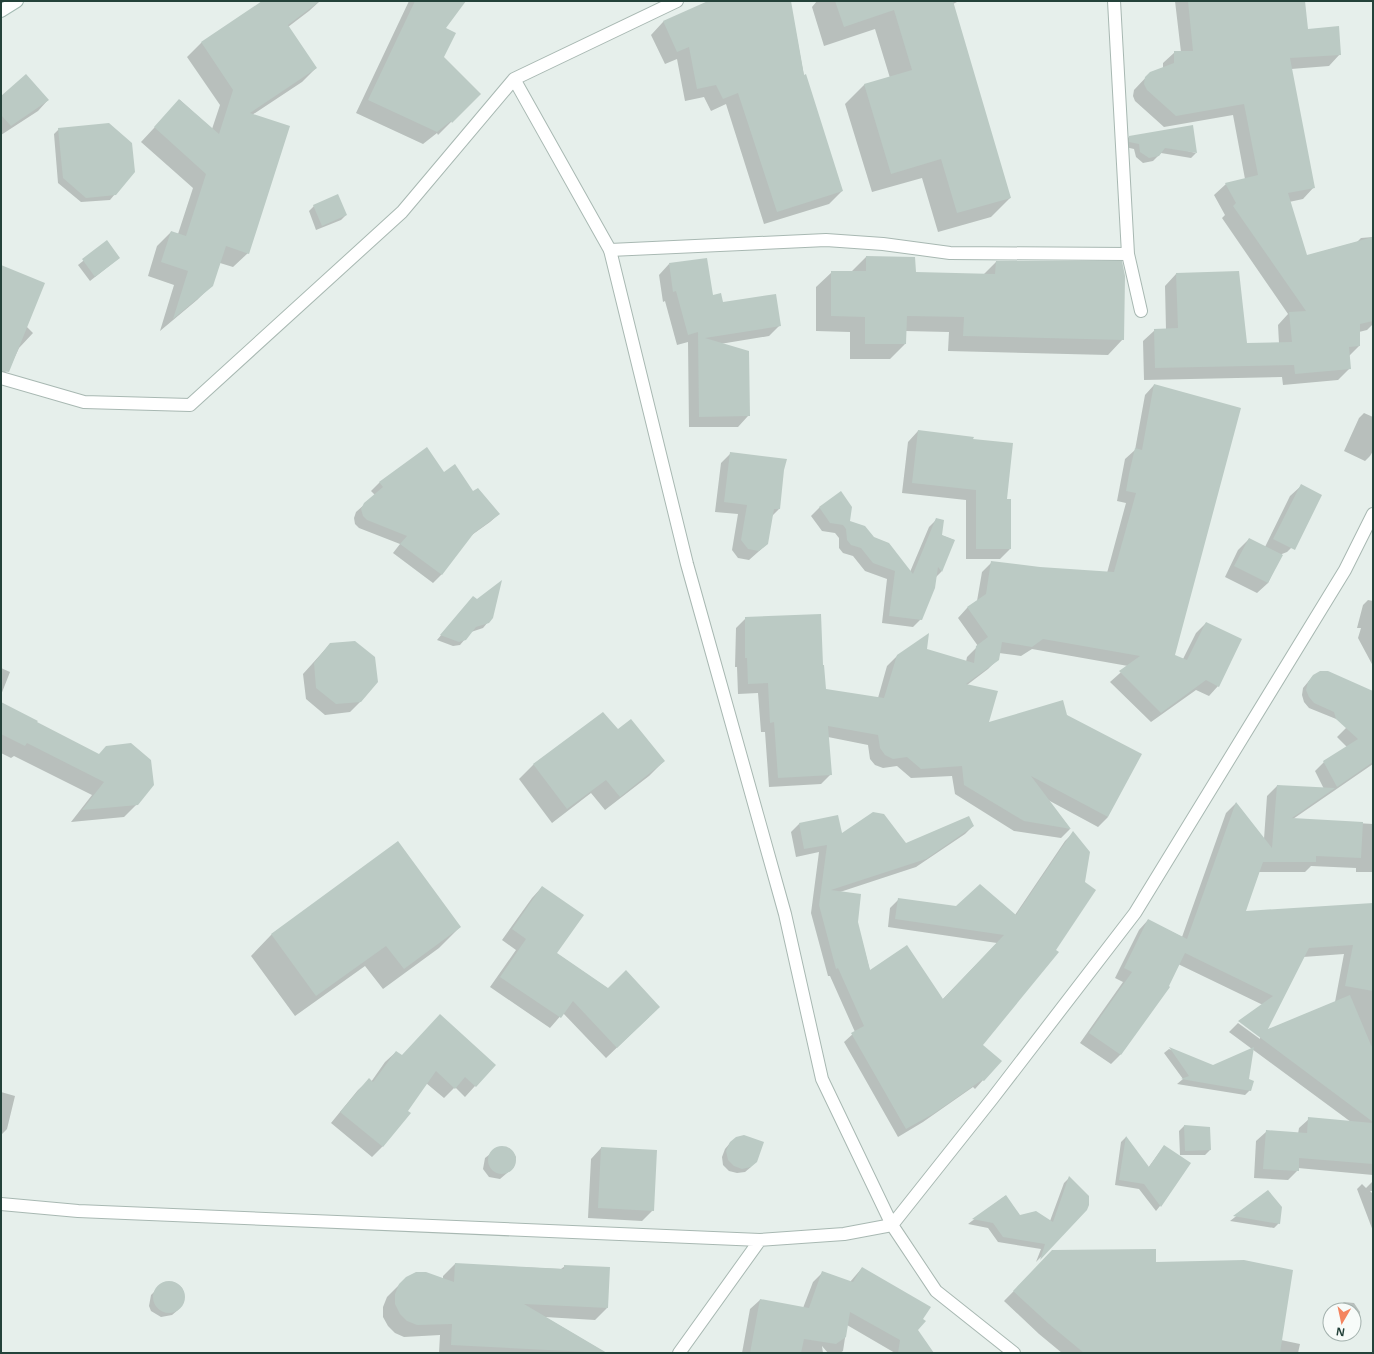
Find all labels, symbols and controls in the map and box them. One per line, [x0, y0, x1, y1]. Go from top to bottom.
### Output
north arrow [1322, 1302, 1362, 1342]
text: N [1335, 1324, 1346, 1340]

